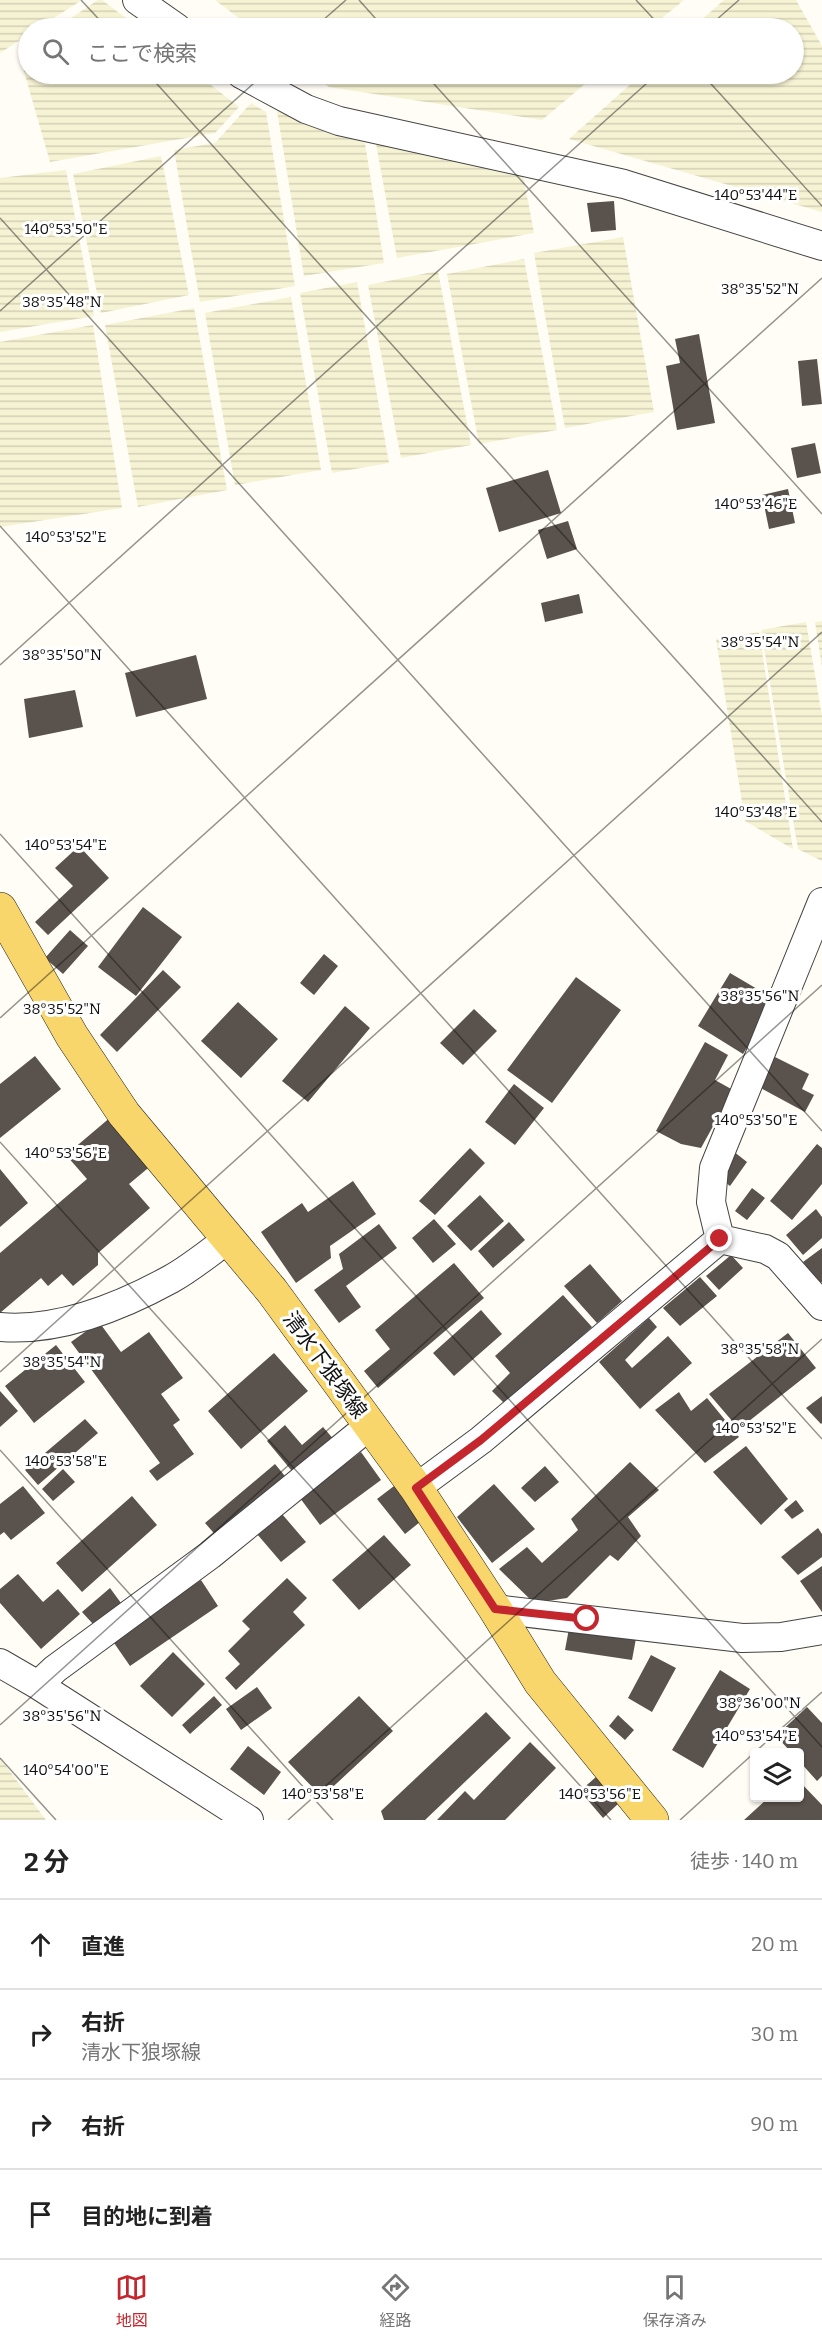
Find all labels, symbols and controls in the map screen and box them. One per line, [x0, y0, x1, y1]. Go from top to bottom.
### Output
search box [18, 18, 804, 84]
icon: search [39, 35, 72, 68]
text: ここで検索 [87, 40, 197, 67]
text: 140°53'44"E [715, 186, 797, 204]
text: 140°53'50"E [25, 220, 107, 238]
text: 38°35'52"N [721, 280, 799, 298]
text: 38°35'48"N [22, 293, 102, 311]
text: 140°53'46"E [715, 495, 797, 513]
text: 140°53'52"E [25, 528, 107, 546]
text: 38°35'54"N [721, 633, 799, 651]
text: 38°35'50"N [22, 646, 102, 664]
text: 140°53'48"E [715, 803, 797, 821]
text: 140°53'54"E [25, 836, 107, 854]
text: 38°35'56"N [721, 987, 799, 1005]
text: 38°35'52"N [23, 1000, 101, 1018]
text: 140°53'50"E [715, 1111, 797, 1129]
text: 140°53'56"E [25, 1144, 107, 1162]
route end [706, 1225, 732, 1251]
street label: 清水下狼塚線 [277, 1306, 373, 1424]
text: 38°35'58"N [721, 1340, 799, 1358]
text: 38°35'54"N [23, 1353, 101, 1371]
text: 140°53'52"E [715, 1419, 797, 1437]
text: 140°53'58"E [25, 1452, 107, 1470]
route start [573, 1605, 599, 1631]
text: 38°36'00"N [719, 1694, 801, 1712]
text: 38°35'56"N [23, 1707, 101, 1725]
text: 140°53'54"E [715, 1727, 797, 1745]
map controls [750, 1748, 804, 1802]
button: layers [750, 1748, 804, 1802]
text: 140°54'00"E [23, 1761, 109, 1779]
text: 140°53'58"E [282, 1785, 364, 1803]
text: 140°53'56"E [559, 1785, 641, 1803]
text: 2 分 [24, 1847, 69, 1878]
text: 徒歩 · 140 m [690, 1849, 798, 1873]
icon: ahead [24, 1928, 57, 1961]
text: 20 m [751, 1932, 798, 1956]
text: 直進 [81, 1933, 125, 1960]
text: 右折 [81, 2009, 125, 2036]
icon: right [24, 2018, 57, 2051]
text: 30 m [751, 2022, 798, 2046]
text: 清水下狼塚線 [81, 2040, 201, 2064]
icon: right [24, 2108, 57, 2141]
text: 90 m [750, 2112, 798, 2136]
text: 右折 [81, 2113, 125, 2140]
icon: arrive [24, 2198, 57, 2231]
text: 目的地に到着 [81, 2203, 213, 2230]
tab: 地図 [115, 2271, 148, 2331]
tab: 経路 [379, 2271, 412, 2331]
tab: 保存済み [643, 2271, 707, 2331]

